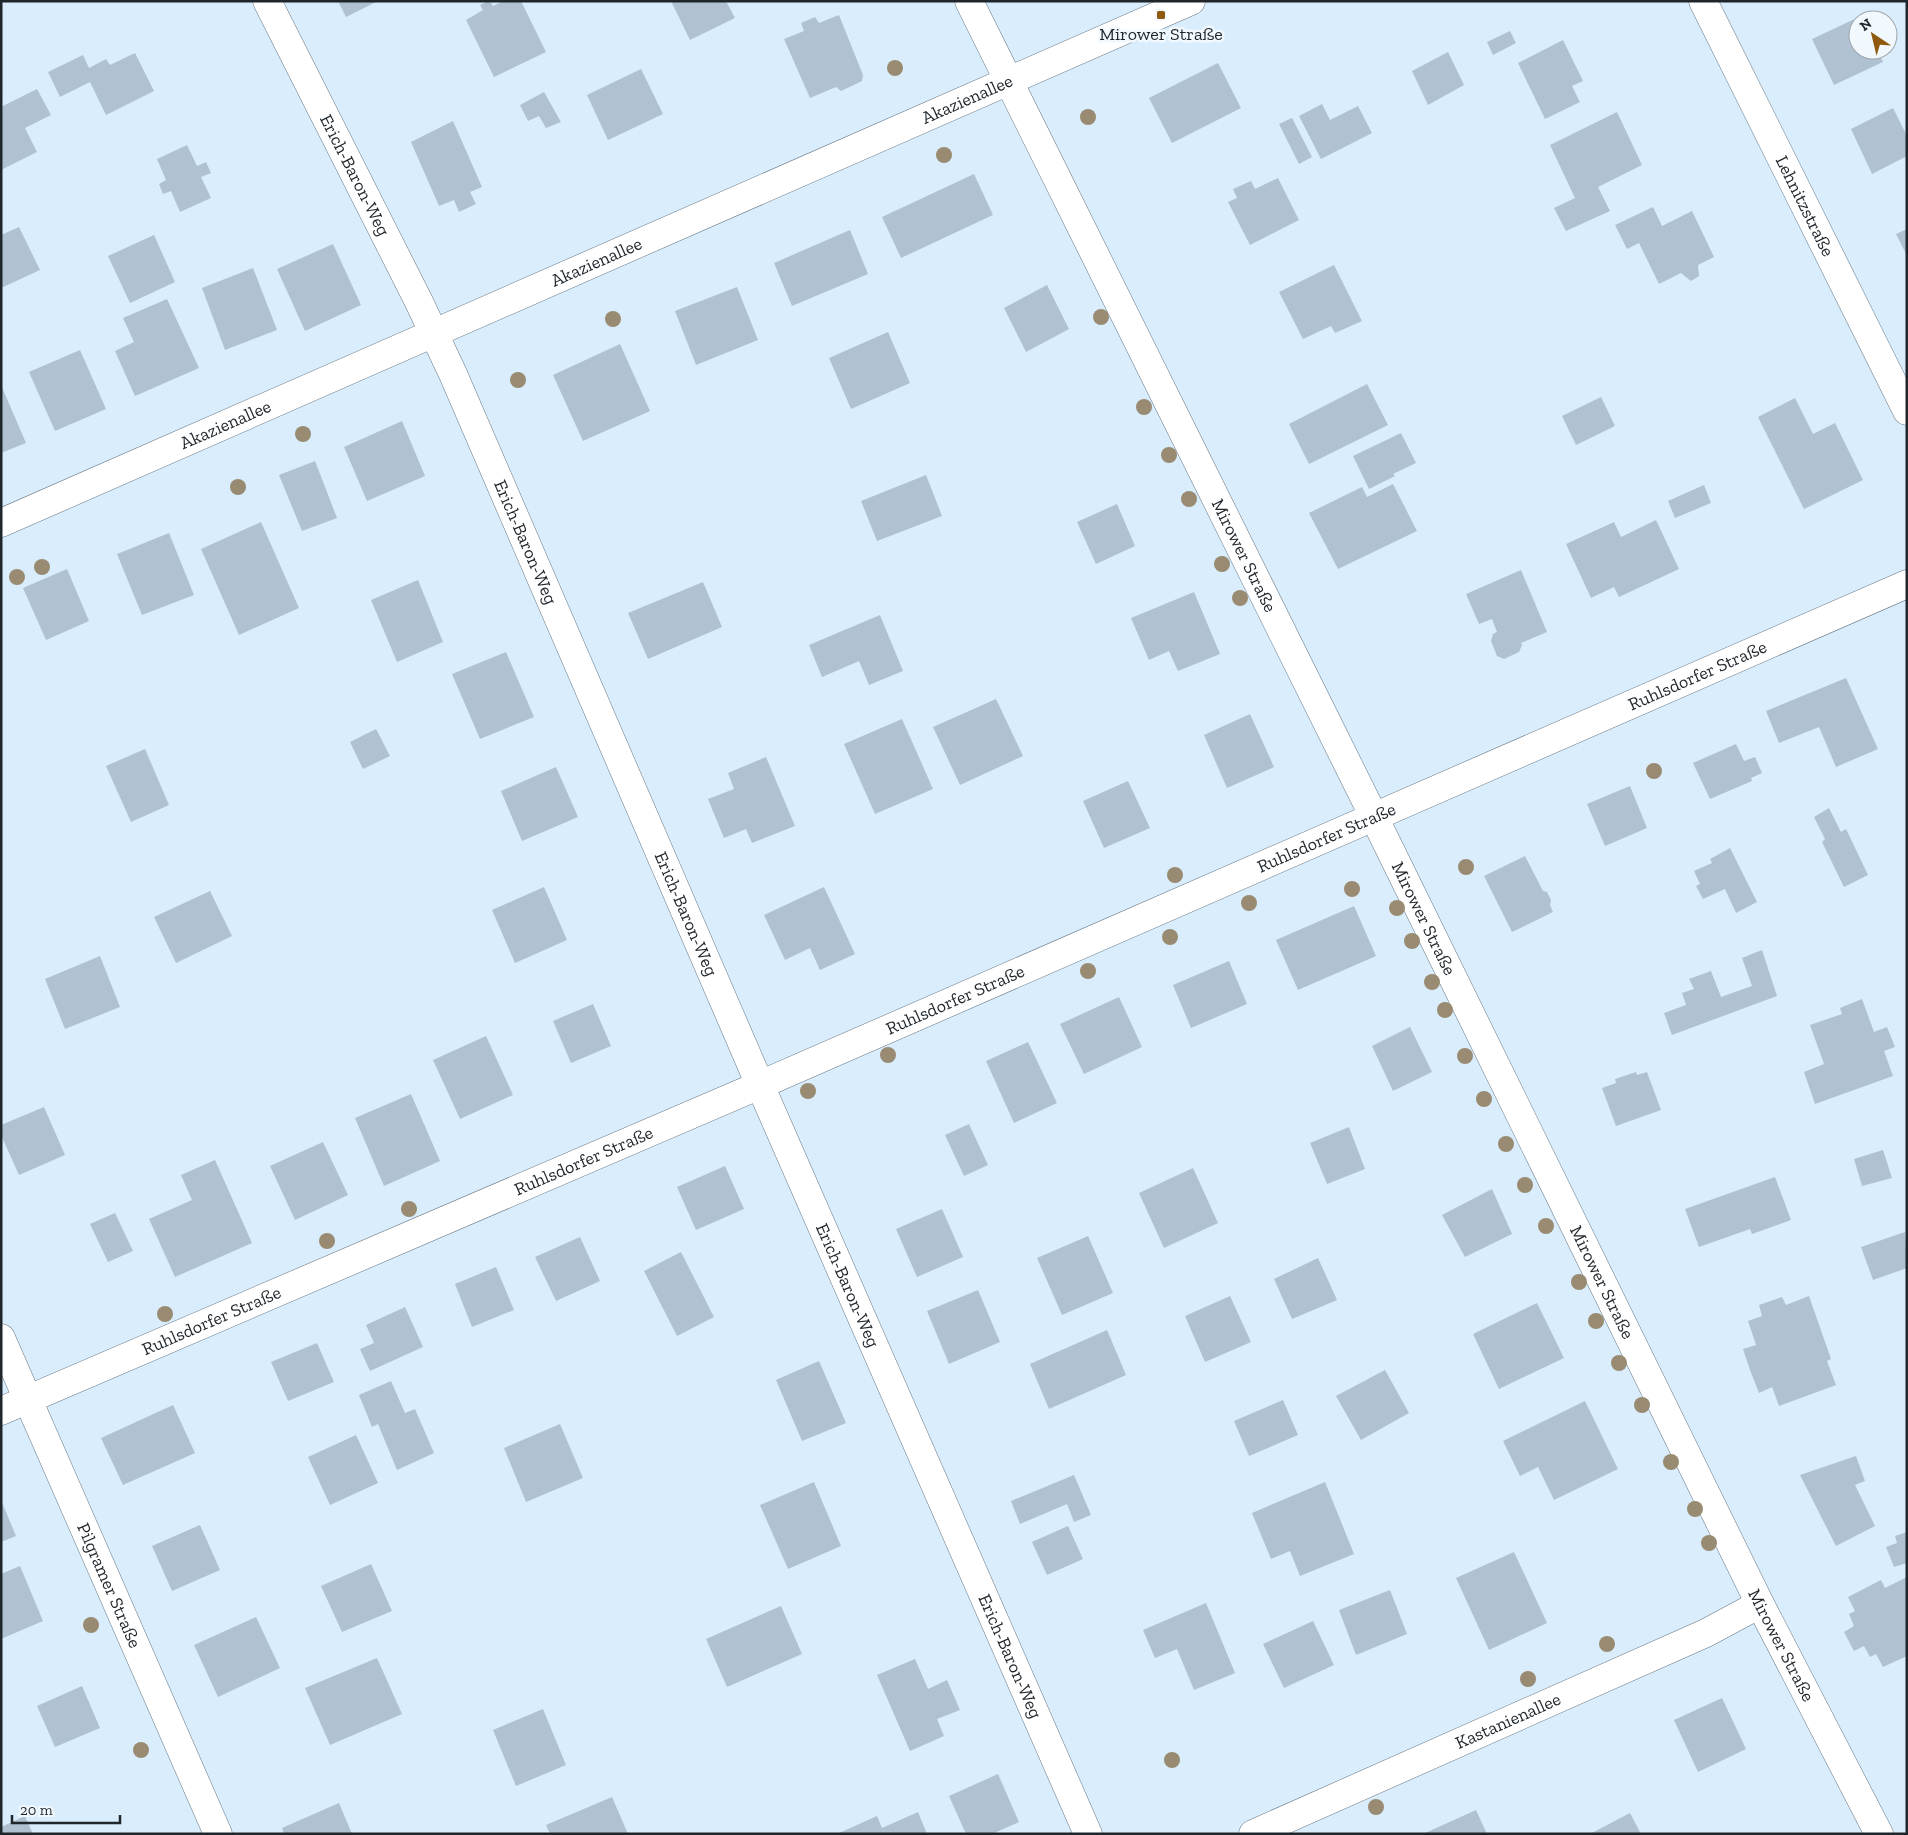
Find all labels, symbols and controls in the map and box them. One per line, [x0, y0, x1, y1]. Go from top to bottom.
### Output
marker: Mirower Straße [1155, 9, 1167, 21]
north arrow [1848, 10, 1898, 60]
text: N [1857, 15, 1875, 35]
place label: Mirower Straße [1099, 23, 1223, 45]
street label: Akazienallee [918, 70, 1016, 129]
street label: Erich-Baron-Weg [315, 111, 395, 240]
street label: Lehnitzstraße [1771, 152, 1839, 260]
street label: Akazienallee [547, 232, 645, 291]
street label: Akazienallee [176, 395, 274, 454]
street label: Erich-Baron-Weg [489, 477, 562, 608]
street label: Mirower Straße [1207, 495, 1282, 616]
street label: Ruhlsdorfer Straße [1625, 636, 1770, 715]
street label: Ruhlsdorfer Straße [1254, 798, 1399, 878]
street label: Erich-Baron-Weg [650, 848, 723, 980]
street label: Mirower Straße [1387, 858, 1461, 979]
street label: Ruhlsdorfer Straße [883, 960, 1028, 1040]
street label: Ruhlsdorfer Straße [511, 1121, 656, 1200]
street label: Erich-Baron-Weg [811, 1220, 885, 1351]
street label: Mirower Straße [1565, 1222, 1639, 1343]
street label: Ruhlsdorfer Straße [139, 1281, 284, 1360]
street label: Pilgramer Straße [72, 1519, 146, 1651]
street label: Mirower Straße [1743, 1585, 1820, 1705]
street label: Erich-Baron-Weg [973, 1591, 1047, 1722]
street label: Kastanienallee [1452, 1688, 1564, 1754]
scale bar [12, 1792, 120, 1824]
text: 20 m [20, 1801, 53, 1819]

